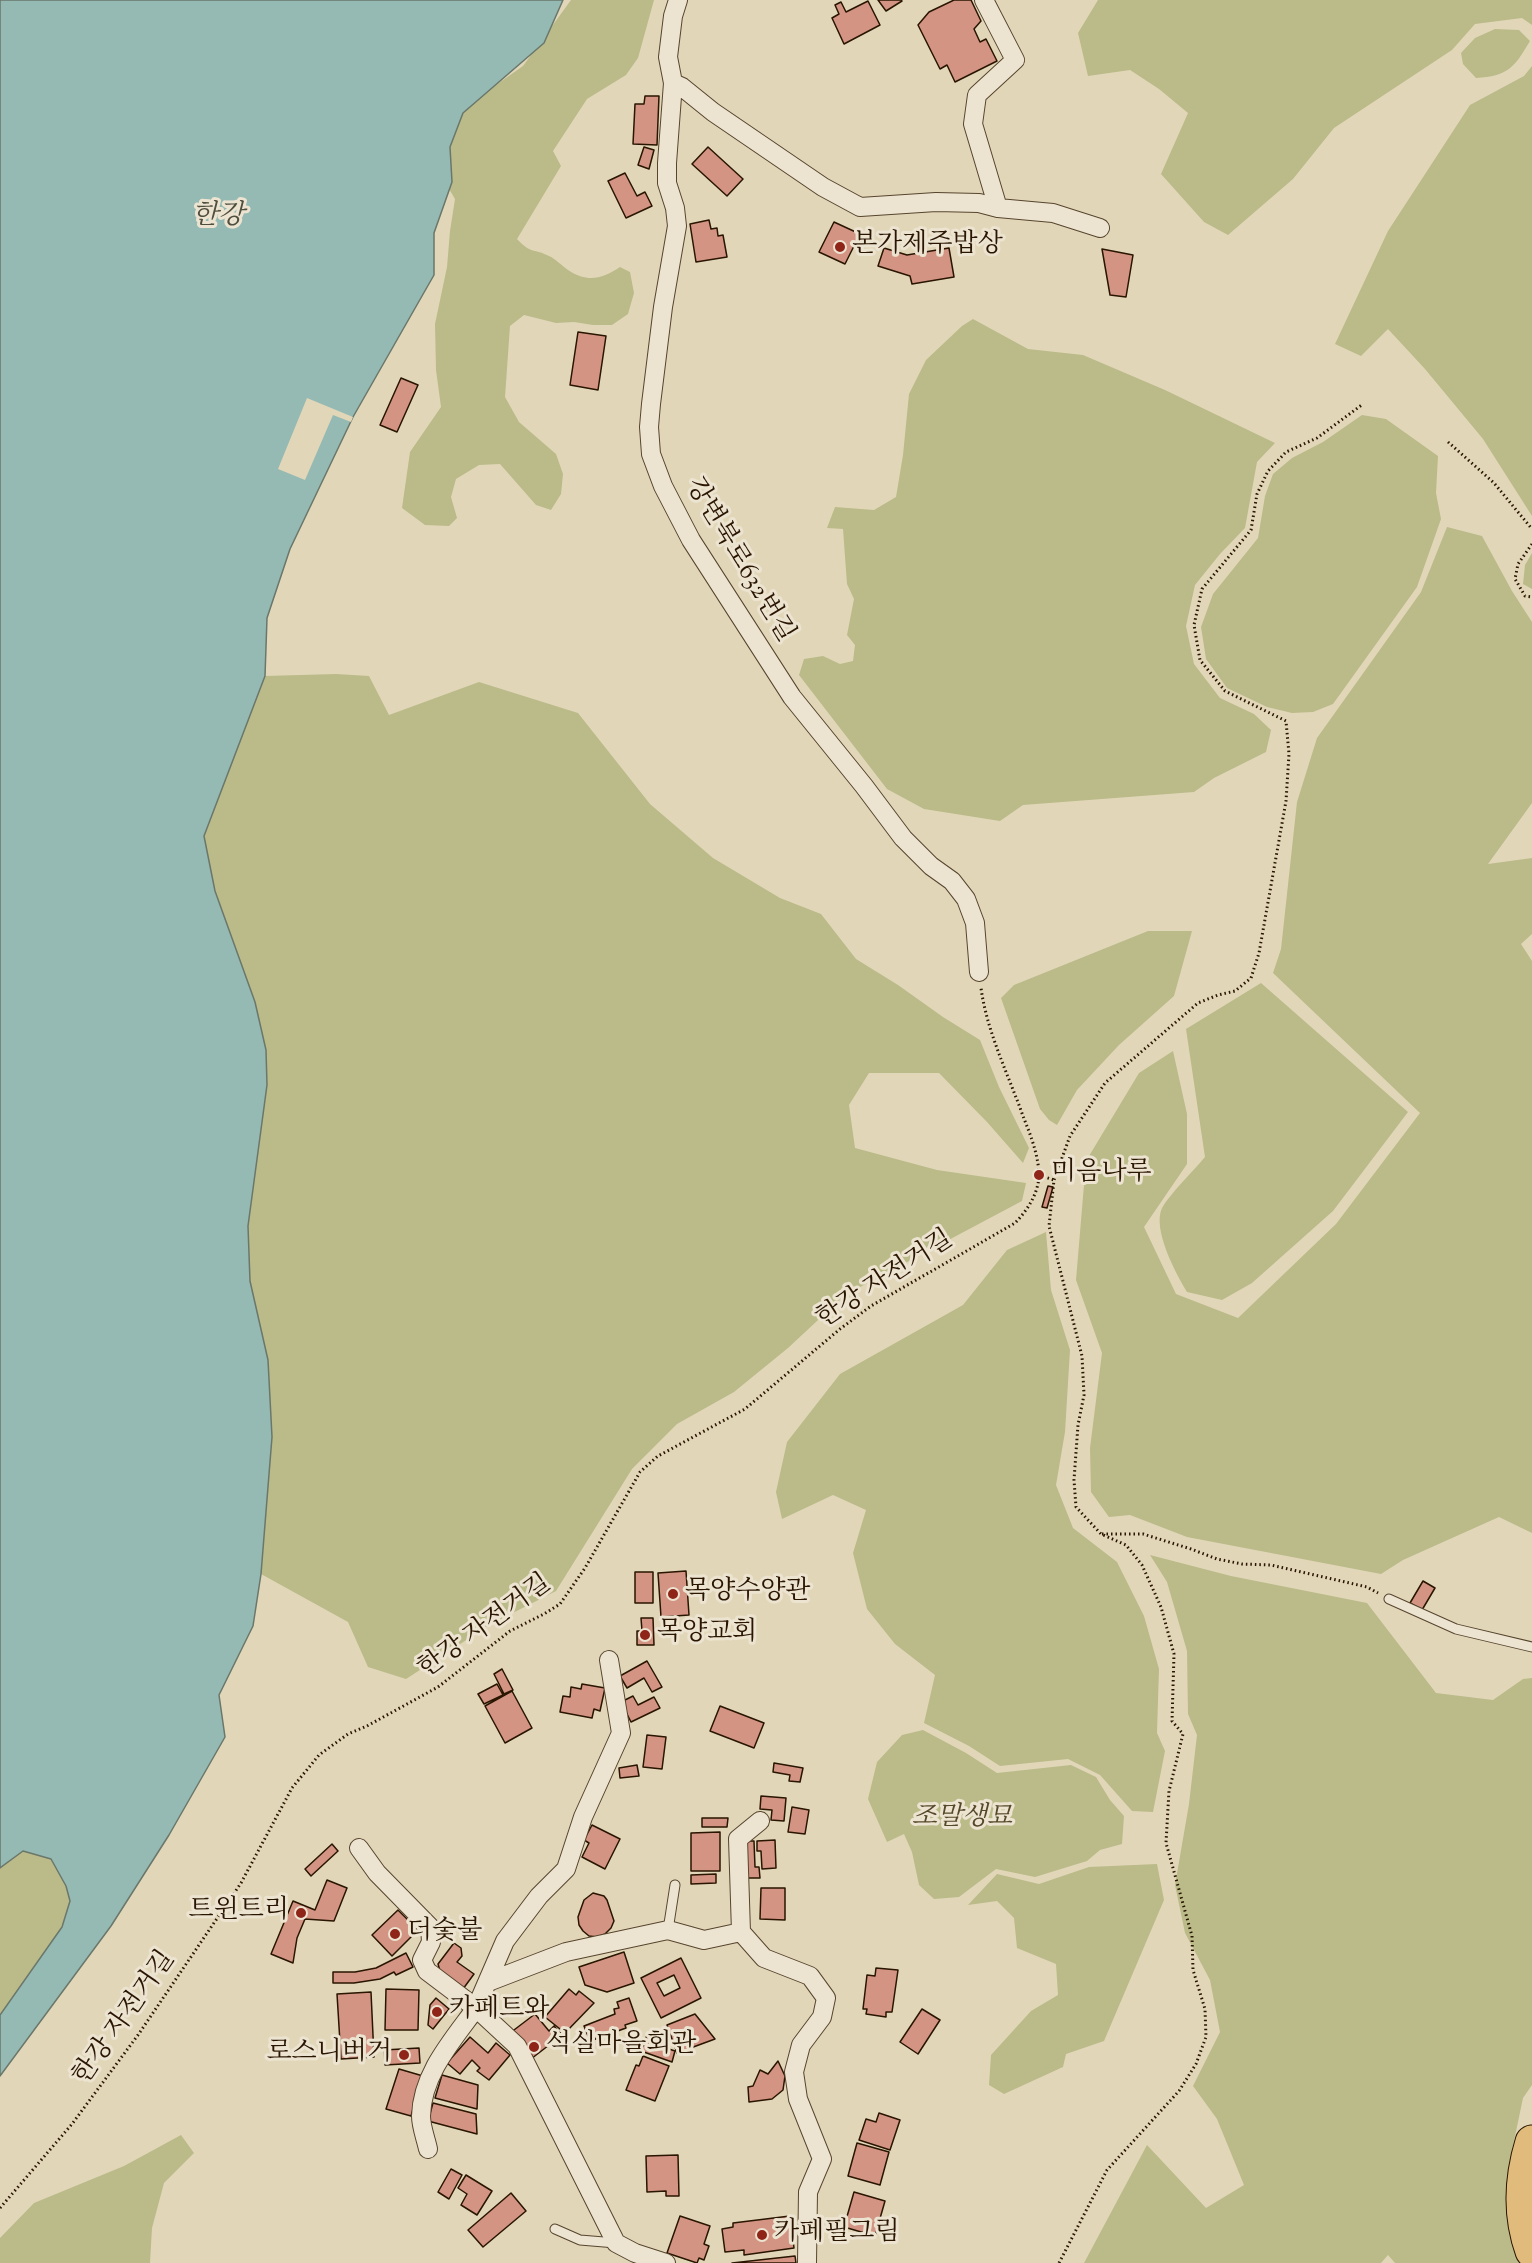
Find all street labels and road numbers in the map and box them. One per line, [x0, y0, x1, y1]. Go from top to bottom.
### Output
street label: 강변북로632번길 [677, 473, 799, 649]
street label: 한강 자전거길 [812, 1225, 960, 1337]
street label: 한강 자전거길 [414, 1569, 558, 1687]
street label: 한강 자전거길 [68, 1946, 184, 2092]

